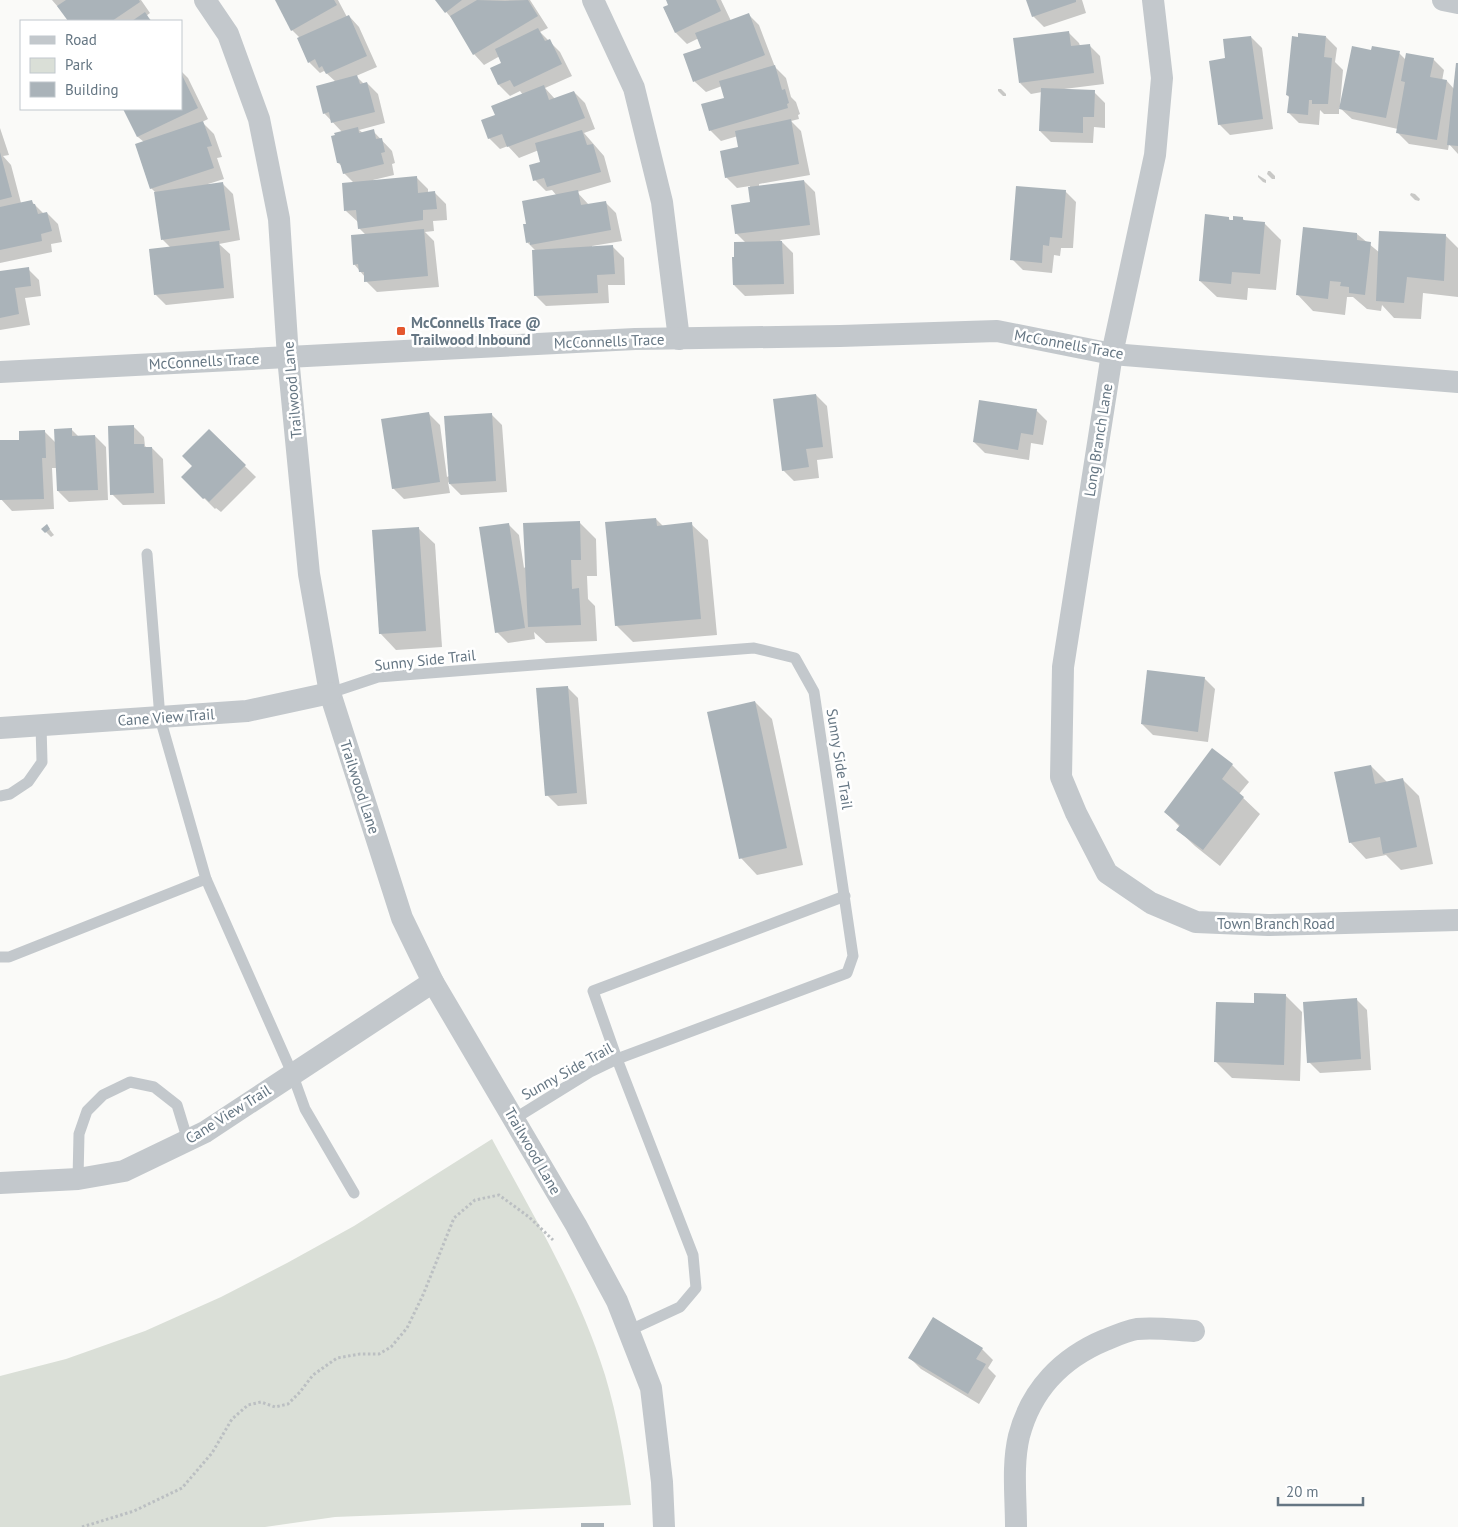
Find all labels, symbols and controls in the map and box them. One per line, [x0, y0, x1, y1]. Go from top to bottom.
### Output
legend [20, 20, 182, 110]
text: Road [65, 30, 97, 49]
text: Park [65, 55, 93, 74]
text: Building [65, 80, 119, 99]
place label: McConnells Trace @ Trailwood Inbound [411, 313, 541, 349]
marker: McConnells Trace @ Trailwood Inbound [395, 325, 407, 337]
street label: McConnells Trace [1013, 325, 1125, 363]
street label: McConnells Trace [553, 330, 665, 352]
street label: Trailwood Lane [278, 341, 306, 439]
street label: McConnells Trace [148, 349, 260, 373]
street label: Long Branch Lane [1080, 382, 1116, 498]
street label: Sunny Side Trail [373, 645, 477, 675]
street label: Cane View Trail [117, 704, 216, 730]
street label: Sunny Side Trail [823, 707, 857, 811]
street label: Trailwood Lane [336, 738, 384, 836]
street label: Town Branch Road [1217, 914, 1335, 933]
street label: Sunny Side Trail [518, 1038, 617, 1104]
street label: Cane View Trail [182, 1080, 275, 1148]
street label: Trailwood Lane [500, 1104, 566, 1198]
scale bar [1278, 1474, 1363, 1506]
text: 20 m [1286, 1482, 1319, 1501]

